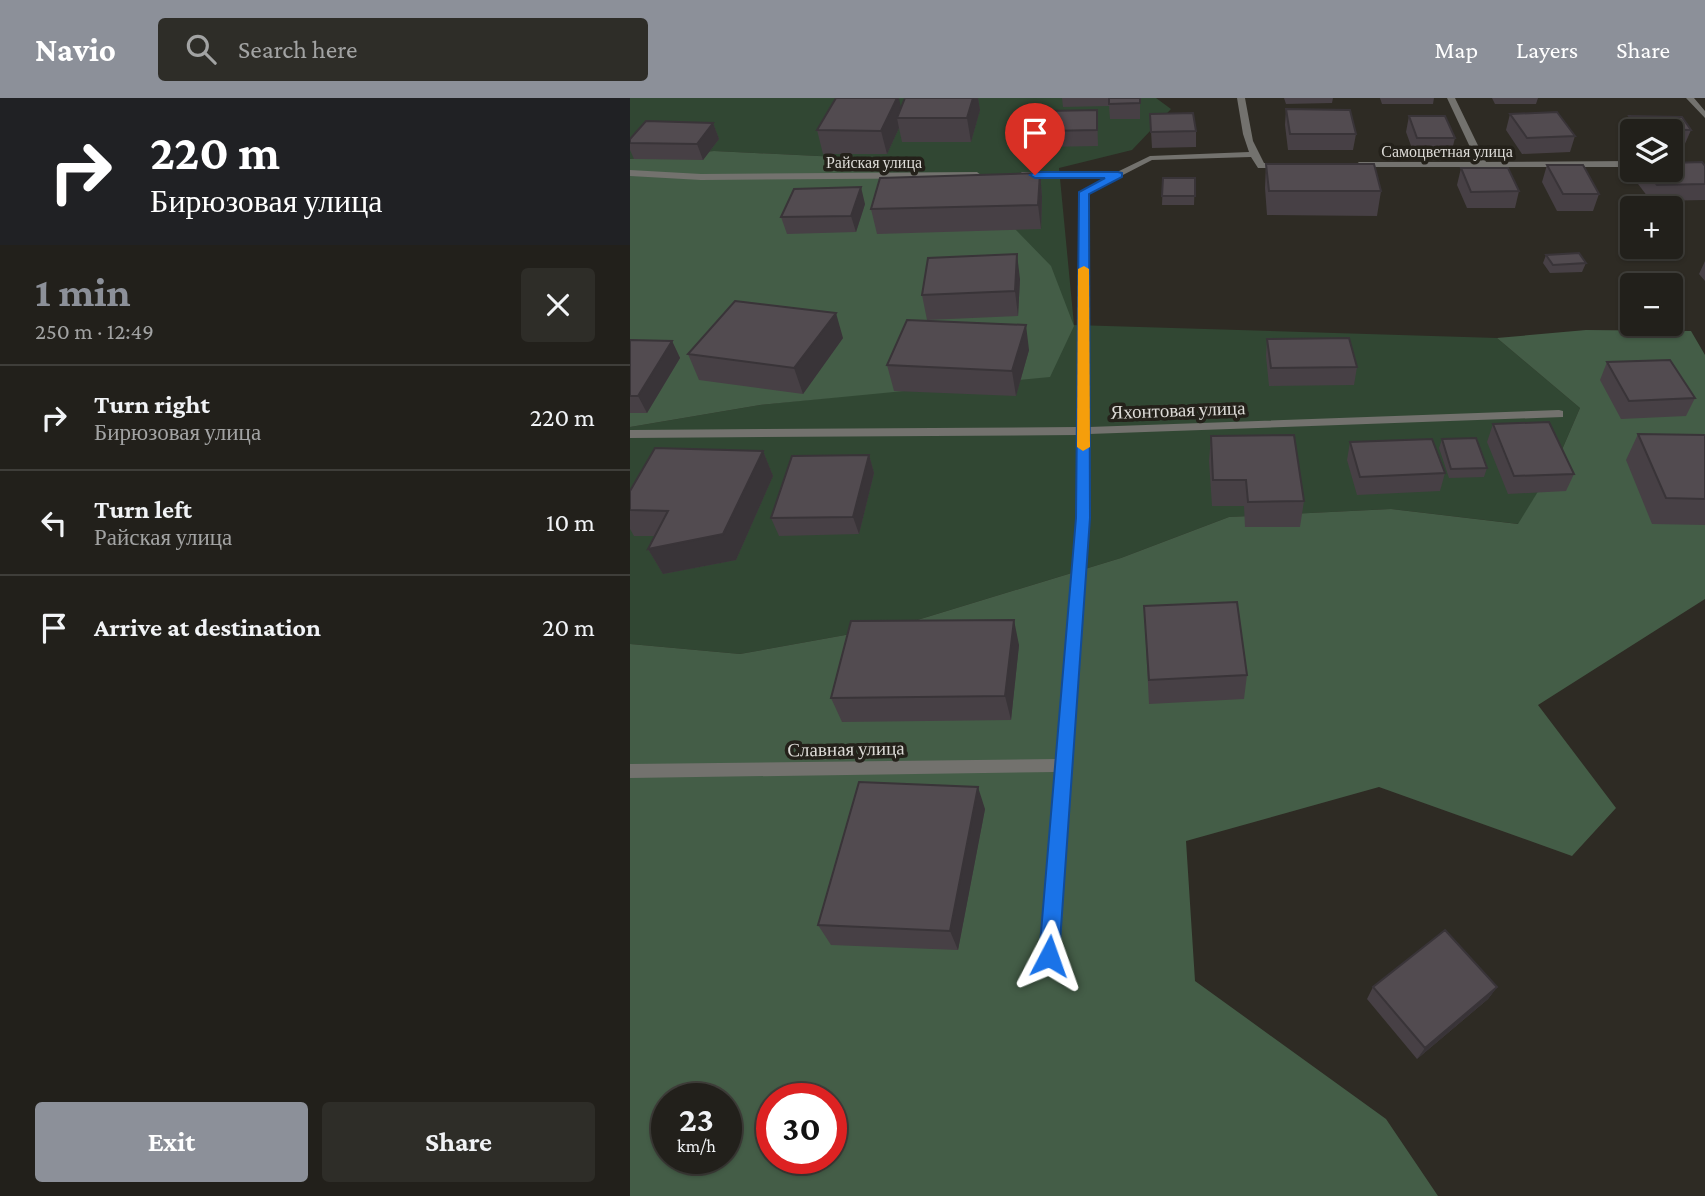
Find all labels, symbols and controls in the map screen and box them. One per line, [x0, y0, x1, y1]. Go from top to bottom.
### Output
search box [158, 18, 648, 81]
icon: search [182, 30, 220, 68]
text: Navio [35, 31, 116, 68]
text: Search here [238, 35, 357, 64]
text: Map [1434, 36, 1478, 63]
text: Layers [1516, 36, 1578, 63]
text: Share [1616, 36, 1670, 63]
pin [1005, 103, 1065, 175]
icon: arrive [1016, 114, 1054, 152]
map controls [1620, 119, 1683, 336]
button: layers [1620, 119, 1683, 182]
text: 220 m [150, 125, 280, 180]
icon: right [35, 126, 126, 217]
street label: Самоцветная улица [1381, 143, 1513, 161]
street label: Райская улица [826, 154, 922, 172]
text: Бирюзовая улица [150, 183, 382, 219]
button: + [1620, 196, 1683, 259]
text: 1 min [35, 268, 131, 315]
button: close [521, 268, 595, 342]
button: − [1620, 273, 1683, 336]
text: 250 m · 12:49 [35, 318, 154, 344]
text: Turn right [94, 390, 210, 419]
street label: Яхонтовая улица [1110, 397, 1246, 423]
icon: right [35, 399, 73, 437]
text: 220 m [530, 403, 595, 432]
text: Бирюзовая улица [94, 419, 261, 445]
text: Turn left [94, 495, 192, 524]
icon: left [35, 504, 73, 542]
text: 10 m [546, 508, 595, 537]
text: Райская улица [94, 524, 232, 550]
icon: arrive [35, 609, 73, 647]
text: Arrive at destination [94, 613, 321, 642]
text: 20 m [542, 613, 595, 642]
street label: Славная улица [787, 737, 905, 761]
position arrow [1012, 919, 1086, 993]
speed limit sign: 30 [756, 1083, 847, 1174]
text: 23 [679, 1100, 714, 1139]
button: Exit [35, 1102, 308, 1182]
button: Share [322, 1102, 595, 1182]
text: km/h [677, 1136, 716, 1156]

